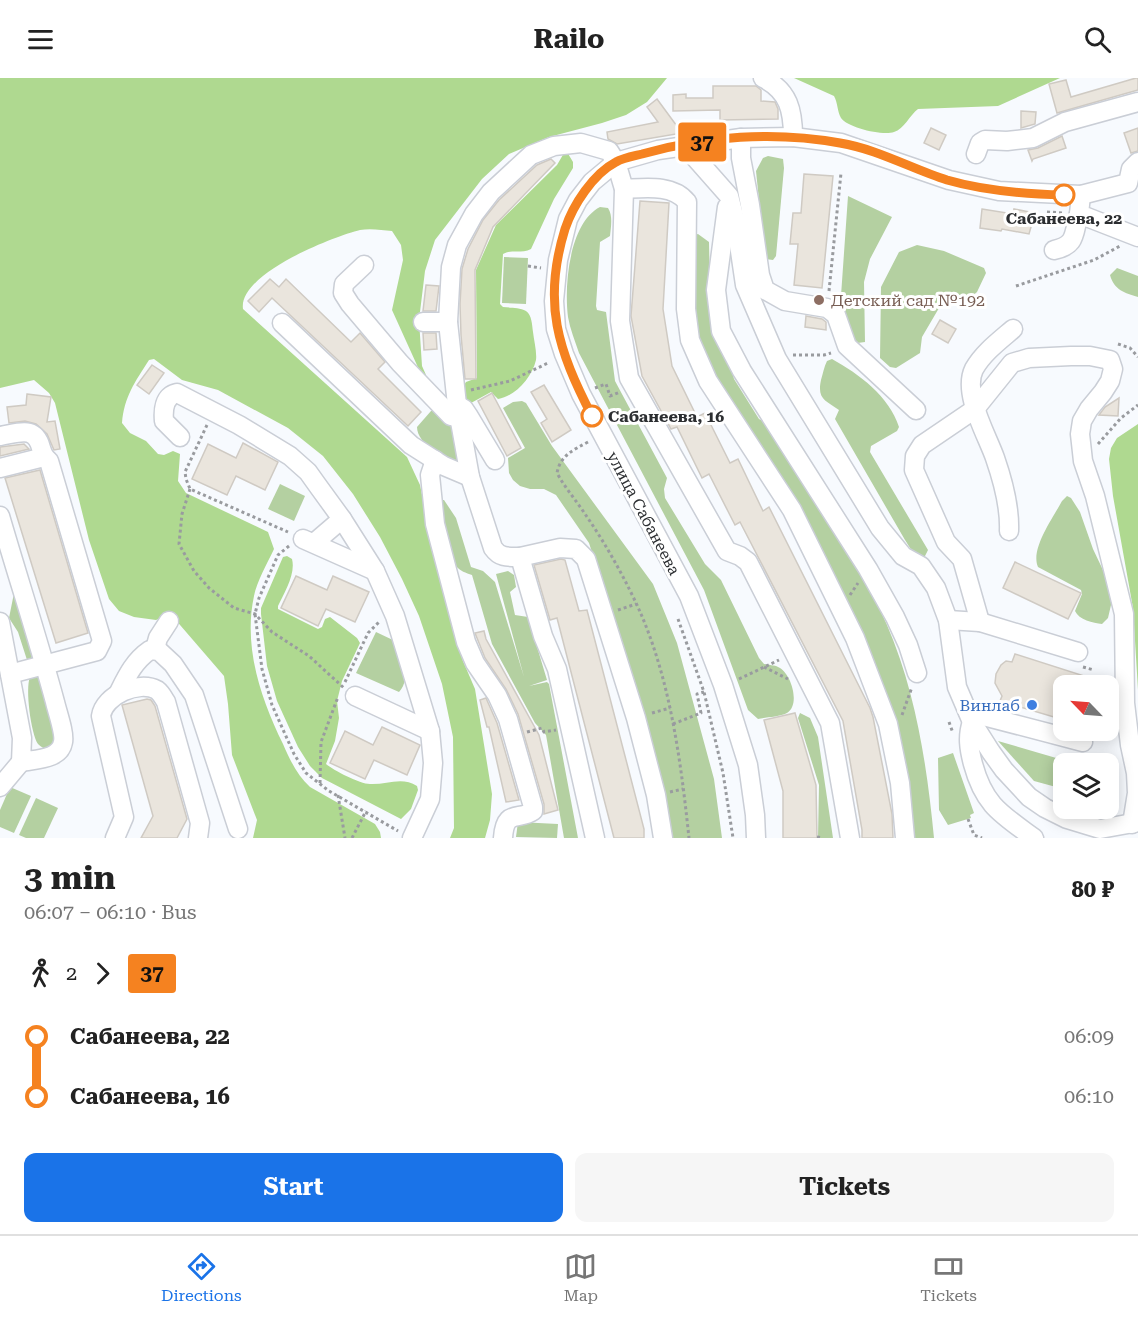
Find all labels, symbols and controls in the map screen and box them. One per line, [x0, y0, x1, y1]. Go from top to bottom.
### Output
icon: menu [24, 23, 57, 56]
text: Railo [533, 23, 605, 55]
icon: search [1081, 23, 1114, 56]
line badge: 37 [675, 122, 729, 162]
text: 37 [690, 130, 714, 154]
marker: Сабанеева, 22 [1053, 184, 1075, 206]
place label: Сабанеева, 22 [1006, 209, 1122, 228]
place label: Детский сад №192 [831, 291, 985, 310]
marker: Детский сад №192 [812, 293, 826, 307]
marker: Сабанеева, 16 [581, 405, 603, 427]
place label: Сабанеева, 16 [608, 407, 724, 426]
street label: улица Сабанеева [603, 448, 684, 578]
north arrow [1053, 675, 1119, 741]
map controls [1053, 675, 1119, 819]
place label: Винлаб [960, 696, 1020, 715]
marker: Винлаб [1025, 698, 1039, 712]
button: layers [1053, 753, 1119, 819]
text: 3 min [24, 858, 116, 897]
text: 80 ₽ [1071, 877, 1114, 902]
text: 06:07 – 06:10 · Bus [24, 900, 196, 924]
icon: walk [24, 957, 57, 990]
icon: forward [86, 957, 119, 990]
text: 2 [66, 961, 77, 985]
text: 37 [140, 961, 164, 985]
text: Сабанеева, 22 [70, 1024, 230, 1049]
text: 06:09 [1064, 1024, 1114, 1048]
text: Сабанеева, 16 [70, 1084, 230, 1109]
text: 06:10 [1064, 1084, 1114, 1108]
button: Start [24, 1153, 563, 1222]
button: Tickets [575, 1153, 1114, 1222]
tab: Directions [161, 1250, 242, 1305]
tab: Map [564, 1250, 598, 1305]
tab: Tickets [920, 1250, 977, 1305]

